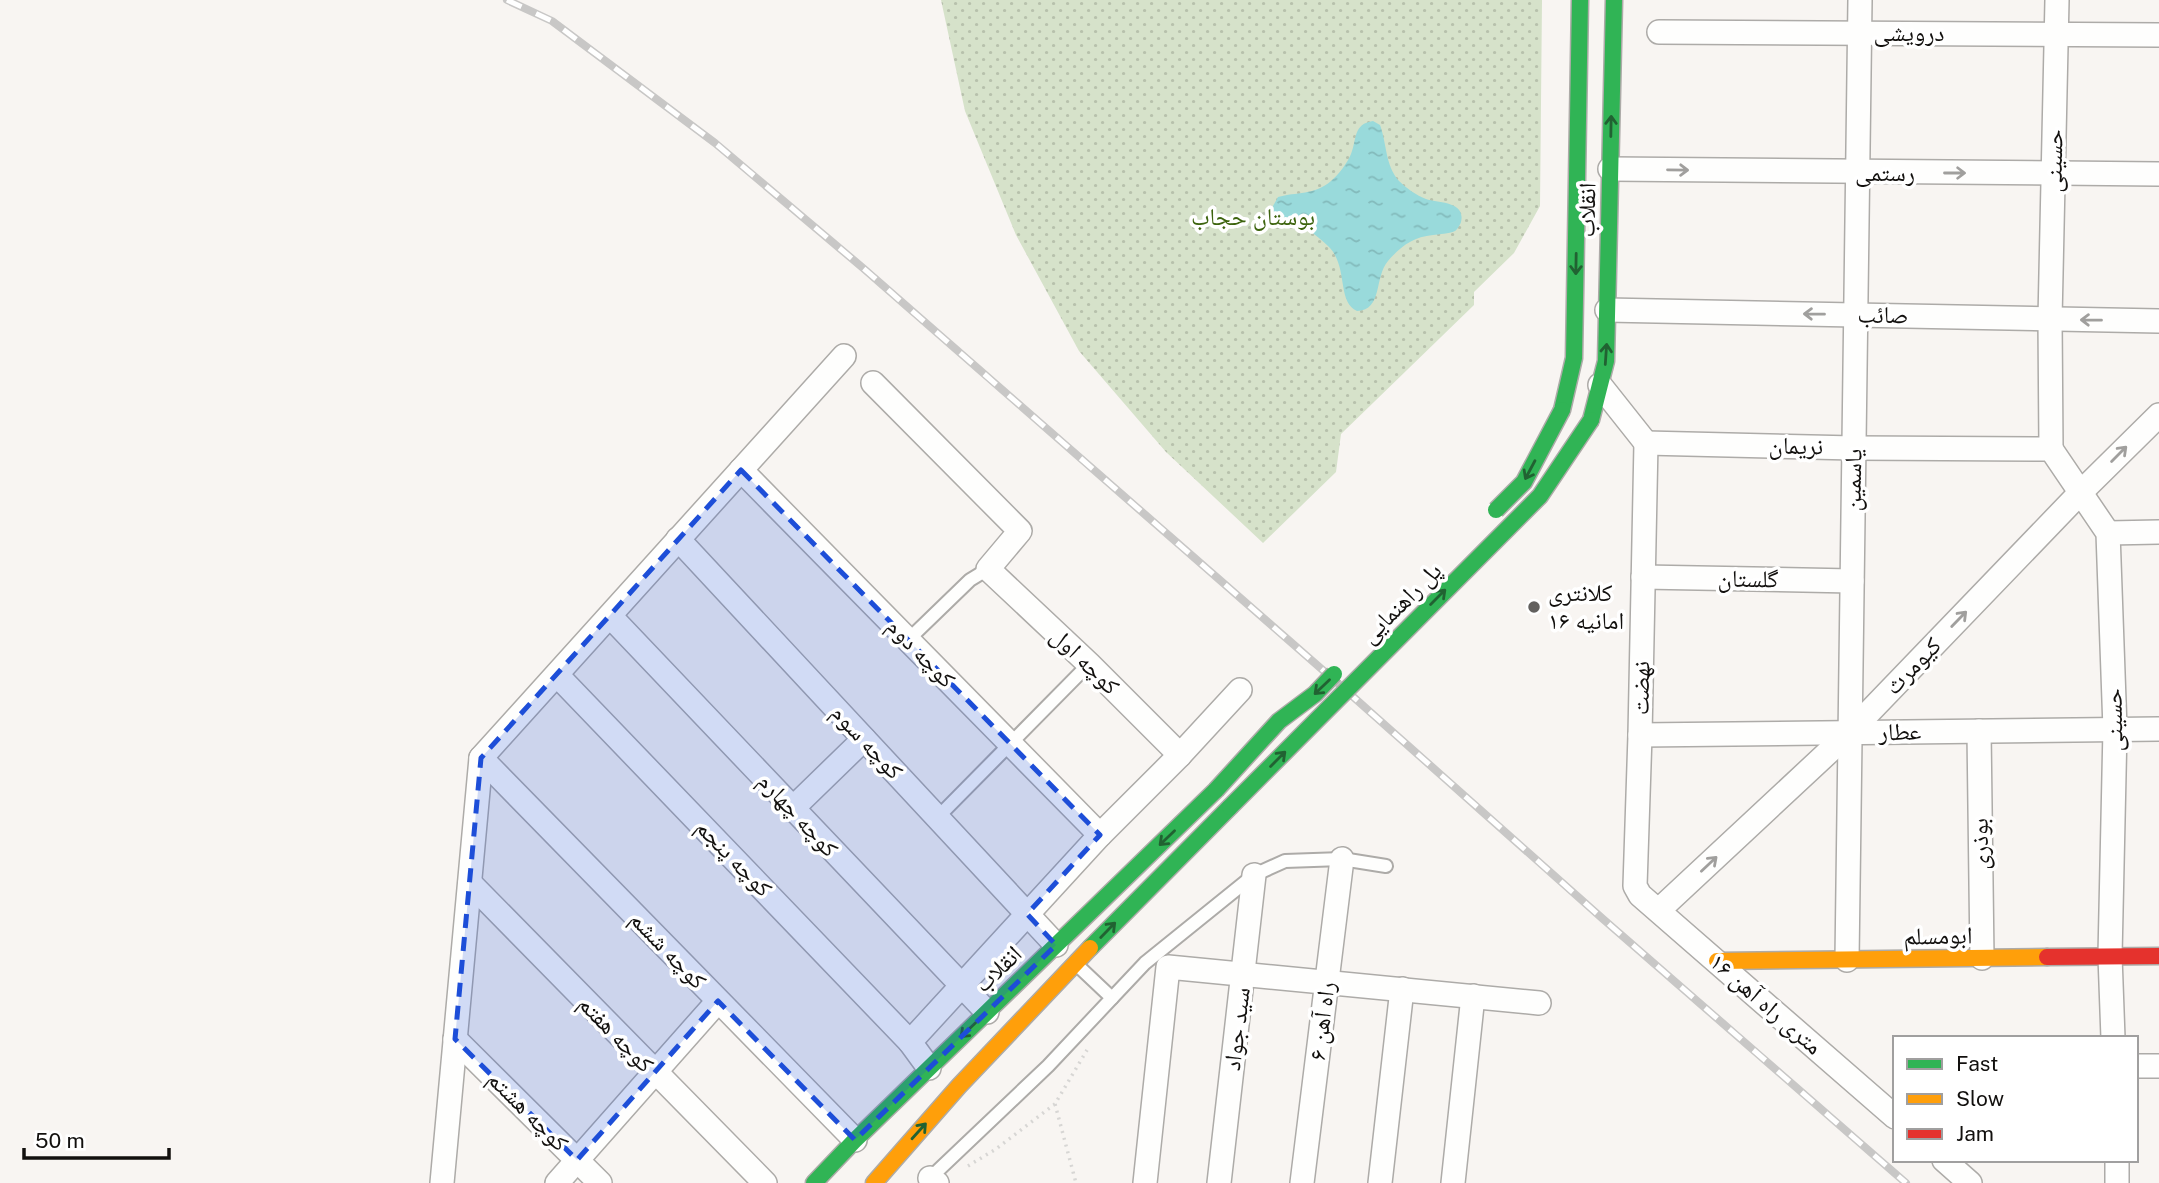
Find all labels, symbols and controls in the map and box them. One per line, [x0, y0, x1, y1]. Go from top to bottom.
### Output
street label: درویشی [1873, 18, 1945, 47]
one-way arrow [1604, 115, 1618, 138]
street label: حسینی [2038, 129, 2069, 193]
street label: رستمی [1855, 158, 1915, 187]
one-way arrow [1667, 163, 1690, 177]
one-way arrow [1943, 166, 1966, 180]
street label: انقلاب [1572, 182, 1601, 238]
park label: بوستان حجاب [1191, 202, 1315, 231]
one-way arrow [1569, 252, 1582, 275]
street label: صائب [1857, 300, 1909, 329]
one-way arrow [1803, 307, 1826, 320]
one-way arrow [2080, 313, 2103, 326]
one-way arrow [1599, 343, 1612, 366]
street label: نریمان [1768, 431, 1824, 460]
one-way arrow [2111, 445, 2128, 462]
street label: یاسمین [1837, 448, 1868, 512]
one-way arrow [1523, 459, 1536, 480]
street label: پل راهنمایی [1354, 556, 1448, 650]
street label: گلستان [1717, 563, 1779, 594]
place label: کلانتری ۱۶ امانیه [1548, 578, 1624, 634]
one-way arrow [1429, 589, 1446, 606]
marker: کلانتری ۱۶ امانیه [1526, 599, 1542, 615]
one-way arrow [1950, 611, 1967, 628]
street label: کوچه دوم [880, 612, 962, 695]
street label: کوچه اول [1045, 621, 1126, 700]
street label: کیومرث [1878, 631, 1947, 700]
street label: نهضت [1626, 661, 1654, 715]
one-way arrow [1313, 678, 1330, 695]
street label: حسینی [2098, 688, 2129, 752]
street label: کوچه سوم [824, 698, 909, 787]
street label: عطار [1877, 717, 1922, 745]
one-way arrow [1269, 750, 1286, 767]
street label: کوچه چهارم [751, 767, 845, 864]
street label: کوچه پنجم [689, 813, 779, 904]
street label: بوذری [1965, 818, 1994, 870]
one-way arrow [1158, 829, 1175, 846]
one-way arrow [1700, 855, 1717, 872]
street label: کوچه ششم [623, 905, 713, 996]
street label: ابومسلم [1903, 920, 1973, 953]
one-way arrow [1100, 922, 1117, 939]
street label: انقلاب [968, 939, 1027, 998]
street label: ۱۶ متری راه آهن [1704, 947, 1829, 1060]
street label: راه آهن ۶ [1302, 980, 1341, 1062]
street label: سید جواد [1217, 986, 1255, 1072]
street label: کوچه هفتم [571, 989, 660, 1080]
one-way arrow [960, 1022, 977, 1039]
legend [1893, 1036, 2138, 1162]
text: Fast [1956, 1051, 1998, 1076]
street label: کوچه هشتم [480, 1064, 575, 1159]
text: Slow [1956, 1086, 2004, 1111]
scale bar [24, 1116, 170, 1160]
text: Jam [1956, 1121, 1994, 1146]
one-way arrow [911, 1123, 927, 1141]
text: 50 m [35, 1128, 85, 1153]

